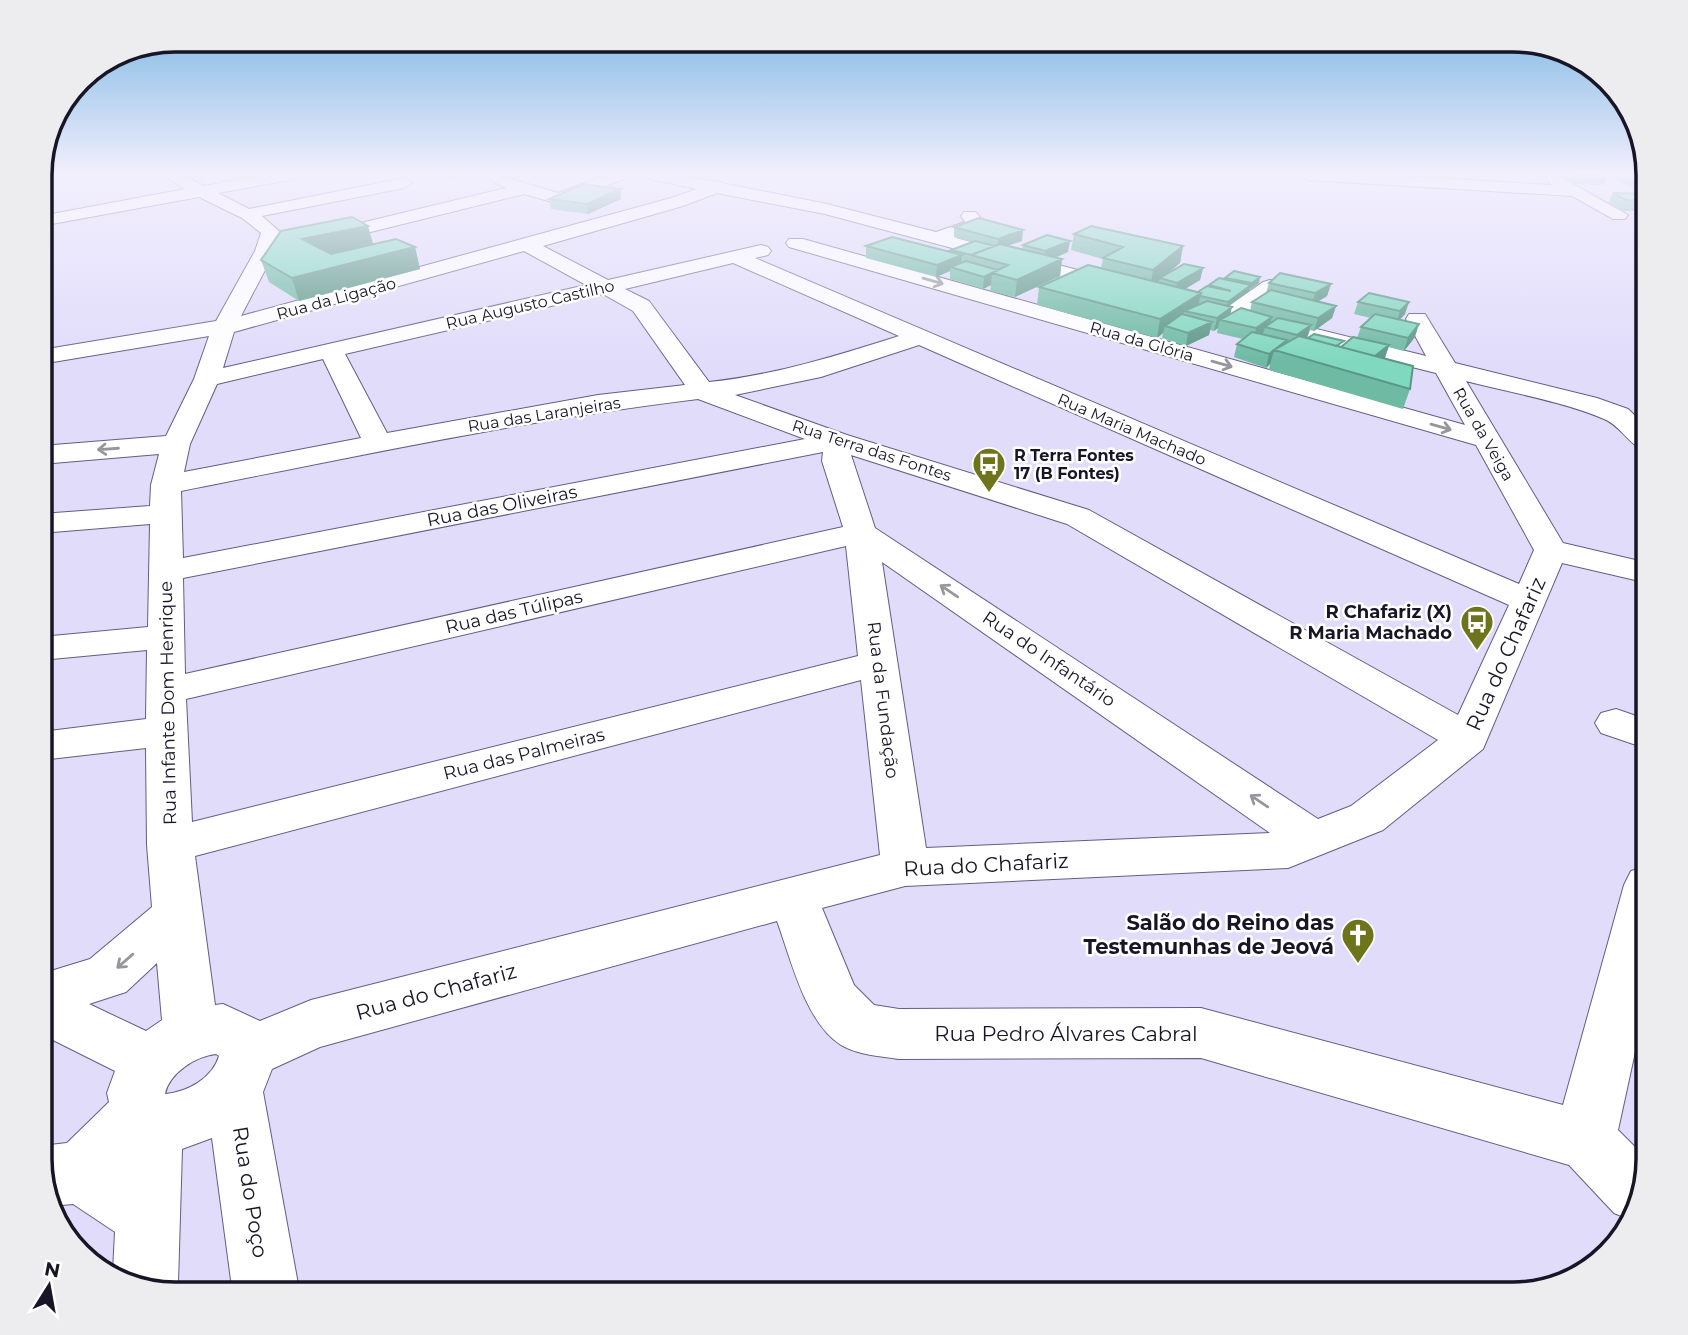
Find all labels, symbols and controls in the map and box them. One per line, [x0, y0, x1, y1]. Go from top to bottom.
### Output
street label: Rua da Ligação [274, 273, 398, 324]
one-way arrow [921, 275, 943, 288]
street label: Rua Augusto Castilho [444, 276, 616, 333]
street label: Rua da Glória [1088, 318, 1196, 365]
one-way arrow [1211, 358, 1233, 371]
street label: Rua da Veiga [1449, 384, 1518, 485]
street label: Rua Maria Machado [1055, 390, 1209, 469]
street label: Rua das Laranjeiras [466, 393, 622, 436]
street label: Rua Terra das Fontes [790, 416, 954, 485]
one-way arrow [1429, 421, 1451, 434]
one-way arrow [97, 443, 120, 456]
bus stop icon: R Terra Fontes 17 (B Fontes) [970, 445, 1008, 494]
place label: R Terra Fontes 17 (B Fontes) [1014, 446, 1134, 483]
street label: Rua das Oliveiras [425, 481, 579, 531]
street label: Rua do Chafariz [1460, 573, 1551, 734]
street label: Rua Infante Dom Henrique [155, 581, 181, 825]
one-way arrow [940, 583, 959, 598]
street label: Rua das Túlipas [443, 585, 585, 638]
place label: R Chafariz (X) R Maria Machado [1289, 601, 1452, 644]
bus stop icon: R Chafariz (X) R Maria Machado [1458, 603, 1496, 652]
street label: Rua do Infantário [978, 606, 1120, 712]
street label: Rua da Fundação [862, 620, 904, 780]
street label: Rua das Palmeiras [441, 723, 607, 785]
one-way arrow [1250, 794, 1269, 809]
street label: Rua do Chafariz [903, 848, 1069, 881]
place label: Salão do Reino das Testemunhas de Jeová [1083, 910, 1334, 959]
church icon: Salão do Reino das Testemunhas de Jeová [1339, 916, 1377, 965]
one-way arrow [116, 953, 134, 969]
street label: Rua do Chafariz [353, 958, 519, 1025]
street label: Rua Pedro Álvares Cabral [934, 1021, 1198, 1046]
street label: Rua do Poço [228, 1124, 273, 1259]
north arrow [14, 1251, 84, 1321]
text: N [42, 1257, 62, 1283]

